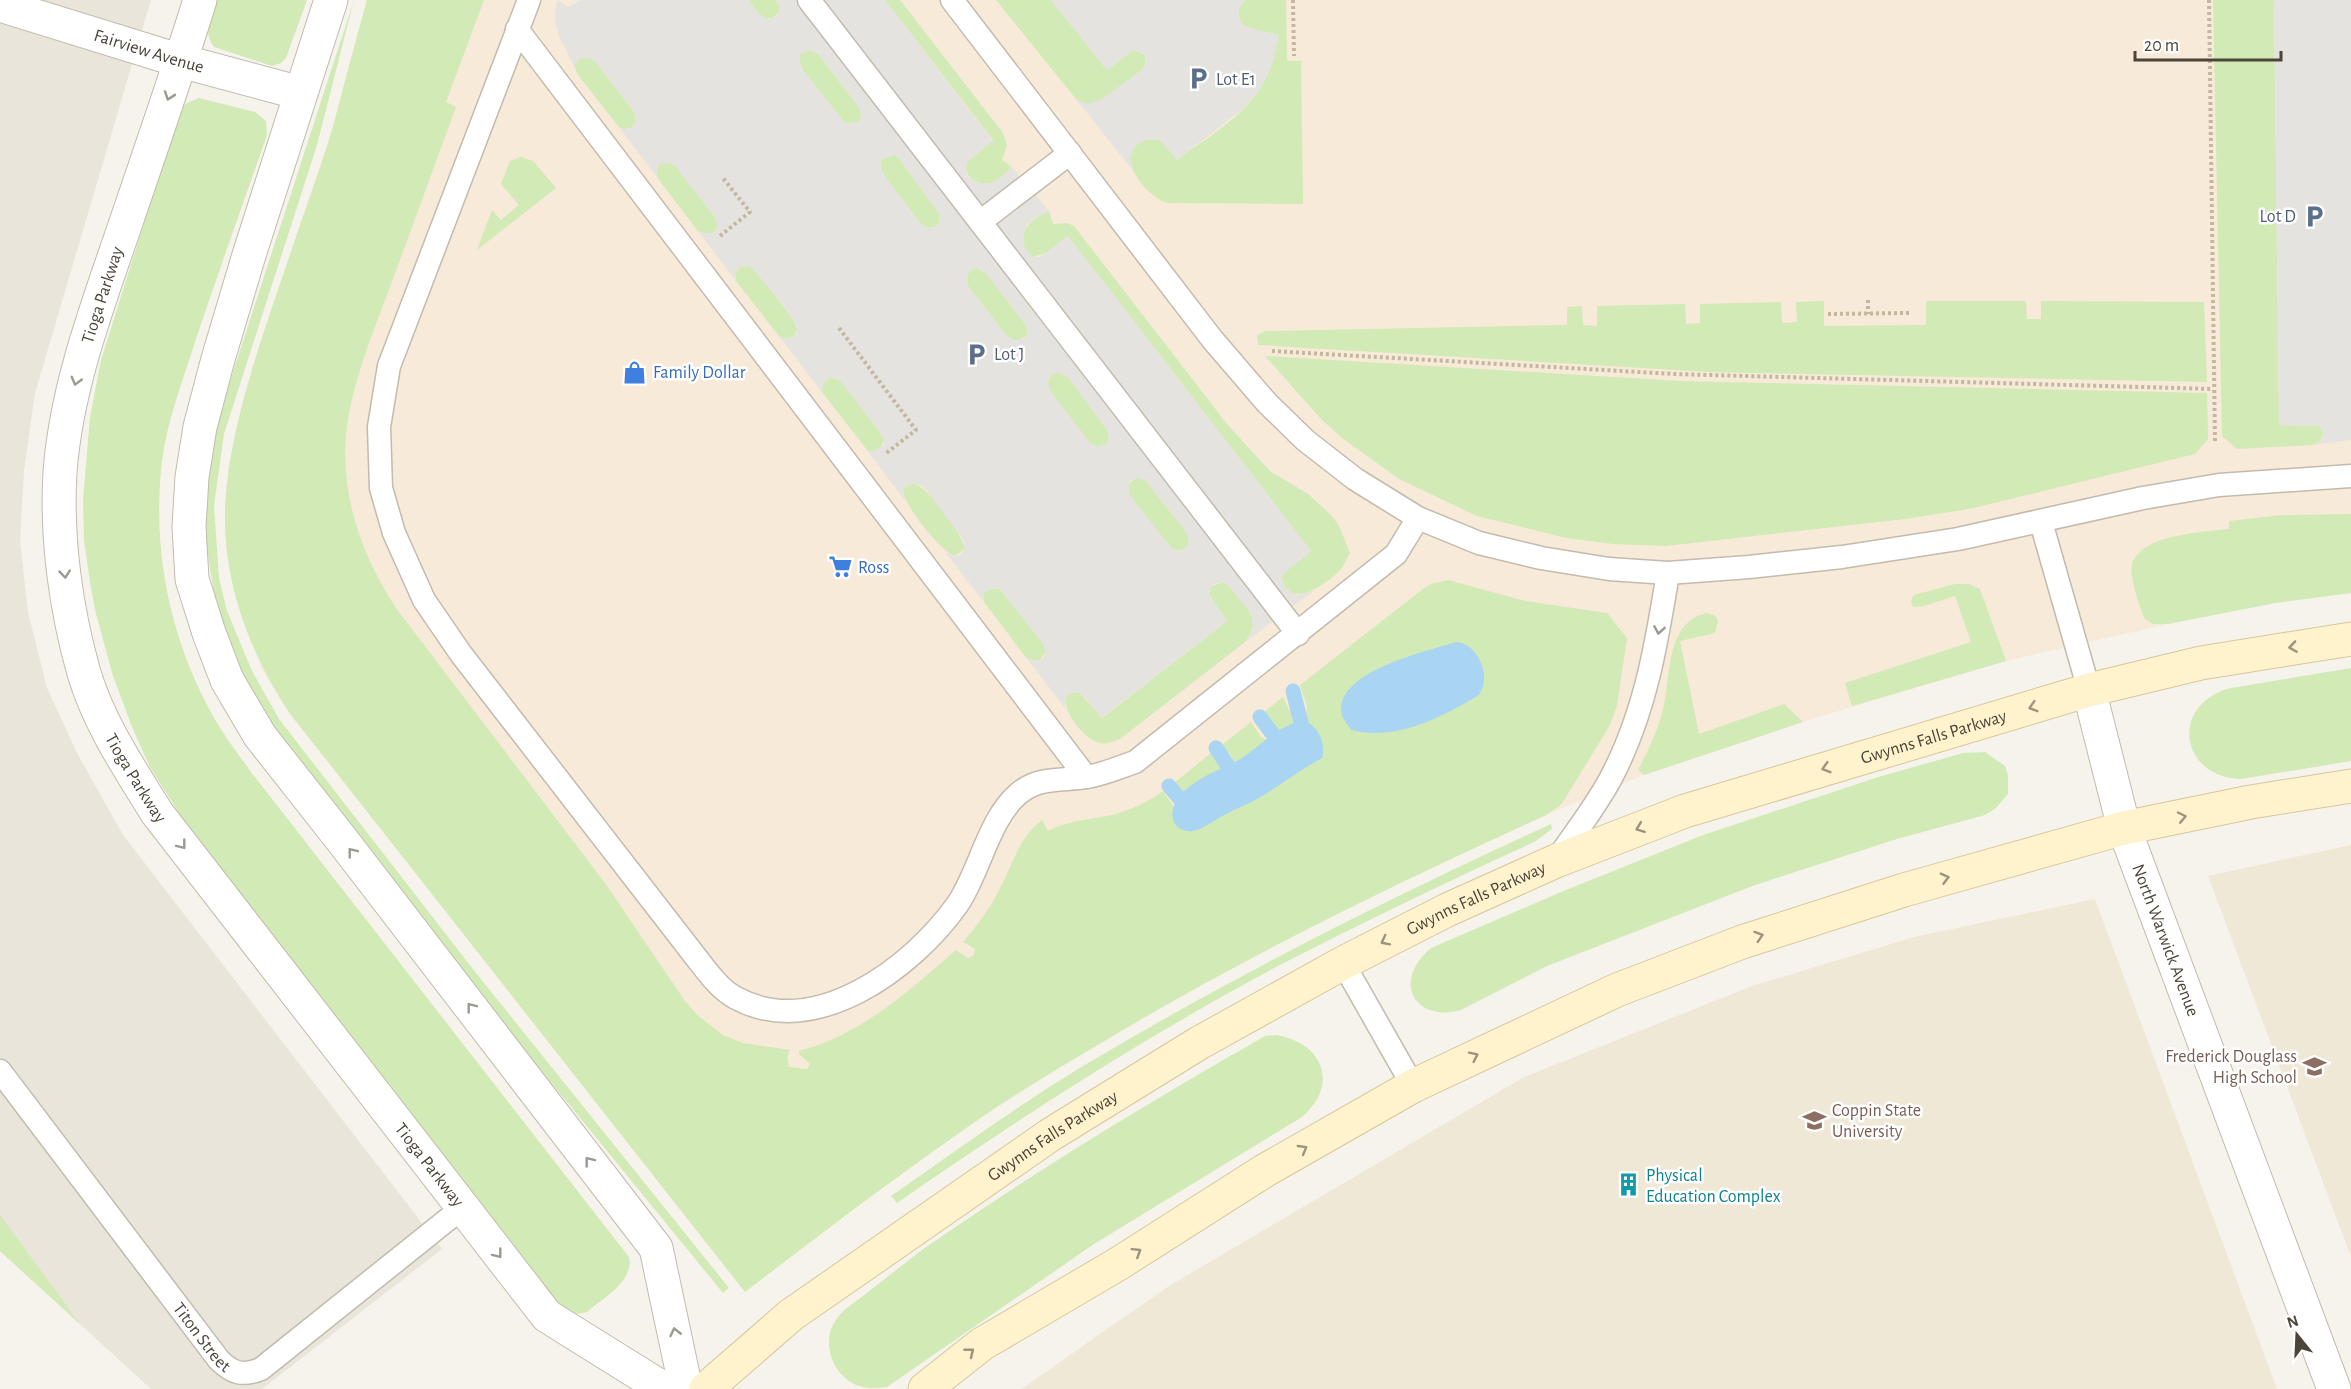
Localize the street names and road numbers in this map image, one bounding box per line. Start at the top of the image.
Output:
street label: Fairview Avenue [92,27,206,77]
street label: Tioga Parkway [79,244,127,346]
street label: Gwynns Falls Parkway [1859,707,2009,768]
street label: Tioga Parkway [101,731,169,827]
street label: Gwynns Falls Parkway [1404,859,1549,939]
street label: North Warwick Avenue [2128,862,2202,1019]
street label: Gwynns Falls Parkway [985,1087,1121,1185]
street label: Tioga Parkway [391,1120,467,1211]
street label: Titon Street [169,1300,234,1376]

